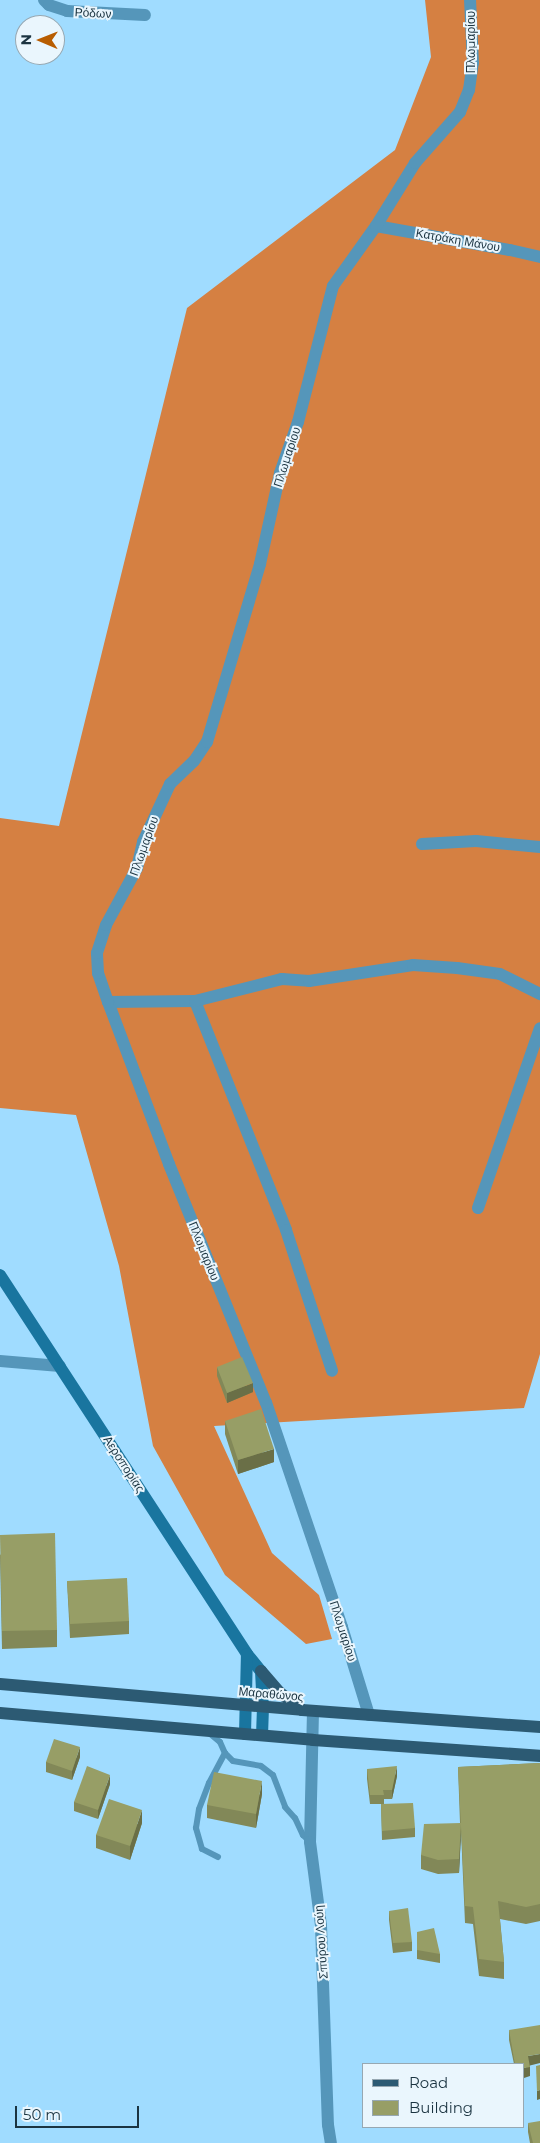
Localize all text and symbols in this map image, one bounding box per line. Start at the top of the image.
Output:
street label: Ρόδων [74,5,112,21]
street label: Πλωμαρίου [464,11,478,73]
north arrow [15,15,65,65]
text: N [17,34,35,46]
street label: Κατράκη Μάνου [415,226,501,254]
street label: Πλωμαρίου [271,425,303,489]
street label: Πλωμαρίου [127,814,161,878]
street label: Πλωμαρίου [186,1219,222,1283]
street label: Αεροπορίας [100,1433,148,1495]
street label: Πλωμαρίου [327,1599,359,1663]
street label: Μαραθώνος [238,1684,304,1704]
street label: Σπύρου Λούη [311,1905,331,1979]
legend [362,2063,525,2128]
text: Road [409,2073,448,2092]
scale bar [18,2096,141,2128]
text: Building [409,2098,473,2117]
text: 50 m [23,2105,61,2124]

